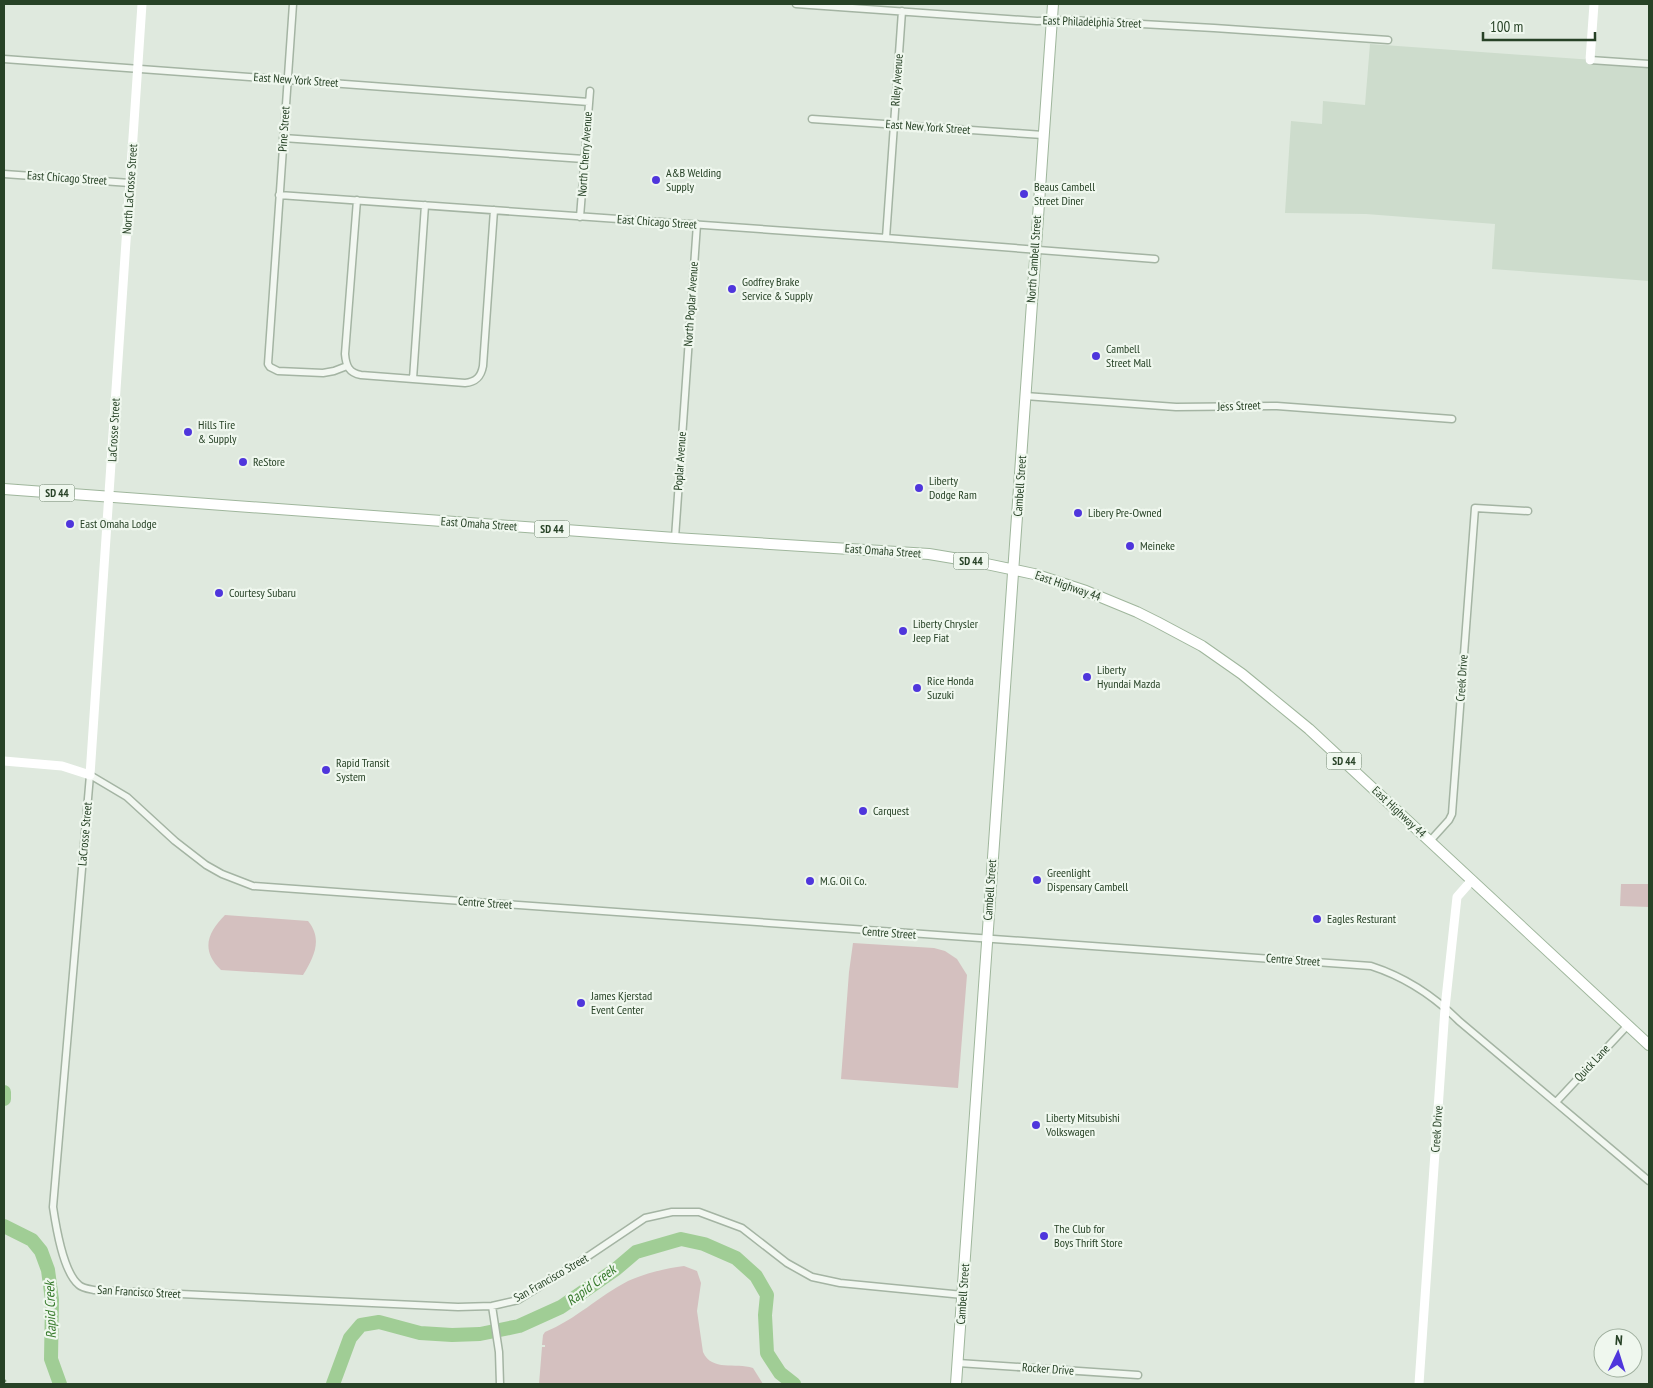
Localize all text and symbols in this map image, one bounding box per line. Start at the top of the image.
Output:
scale bar [1483,10,1596,42]
street label: East Philadelphia Street [1042,12,1142,31]
text: 100 m [1490,17,1523,36]
street label: Riley Avenue [887,53,906,107]
street label: East New York Street [253,69,340,90]
street label: Pine Street [274,105,293,152]
street label: North Cherry Avenue [574,111,595,197]
street label: East New York Street [885,116,972,137]
street label: North LaCrosse Street [119,143,140,234]
place label: A&B Welding Supply [666,165,721,194]
street label: East Chicago Street [27,167,108,188]
marker: A&B Welding Supply [650,174,662,186]
place label: Beaus Cambell Street Diner [1034,179,1095,208]
marker: Beaus Cambell Street Diner [1018,188,1030,200]
street label: East Chicago Street [617,211,698,232]
street label: North Cambell Street [1023,214,1044,303]
street label: North Poplar Avenue [680,261,701,347]
place label: Godfrey Brake Service & Supply [742,274,813,303]
marker: Godfrey Brake Service & Supply [726,283,738,295]
place label: Cambell Street Mall [1106,341,1152,370]
marker: Cambell Street Mall [1090,350,1102,362]
street label: LaCrosse Street [104,397,123,462]
street label: Jess Street [1216,397,1262,414]
place label: Hills Tire & Supply [198,417,237,446]
marker: Hills Tire & Supply [182,426,194,438]
street label: Poplar Avenue [670,431,689,491]
place label: ReStore [253,454,285,469]
street label: Cambell Street [1010,454,1029,517]
marker: ReStore [237,456,249,468]
place label: Liberty Dodge Ram [929,473,977,502]
marker: Liberty Dodge Ram [913,482,925,494]
road number: SD 44 [40,484,74,502]
place label: Libery Pre-Owned [1088,505,1162,520]
marker: Libery Pre-Owned [1072,507,1084,519]
street label: East Omaha Street [440,513,518,534]
place label: East Omaha Lodge [80,516,157,531]
marker: East Omaha Lodge [64,518,76,530]
road number: SD 44 [534,520,570,538]
place label: Meineke [1140,538,1175,553]
street label: East Omaha Street [844,540,922,561]
marker: Meineke [1124,540,1136,552]
road number: SD 44 [954,552,988,570]
street label: East Highway 44 [1033,567,1104,604]
place label: Courtesy Subaru [229,585,296,600]
marker: Courtesy Subaru [213,587,225,599]
place label: Liberty Chrysler Jeep Fiat [912,616,979,645]
marker: Liberty Chrysler Jeep Fiat [897,625,909,637]
street label: Creek Drive [1452,654,1471,702]
place label: Liberty Hyundai Mazda [1097,662,1161,691]
marker: Liberty Hyundai Mazda [1081,671,1093,683]
place label: Rice Honda Suzuki [927,673,974,702]
marker: Rice Honda Suzuki [911,682,923,694]
road number: SD 44 [1326,752,1362,769]
place label: Rapid Transit System [336,755,390,784]
marker: Rapid Transit System [320,764,332,776]
street label: East Highway 44 [1369,783,1430,841]
street label: LaCrosse Street [74,801,95,866]
place label: Carquest [873,803,910,818]
marker: Carquest [857,805,869,817]
street label: Cambell Street [980,858,999,921]
place label: Greenlight Dispensary Cambell [1047,865,1128,894]
place label: M.G. Oil Co. [820,873,867,888]
marker: Greenlight Dispensary Cambell [1031,874,1043,886]
marker: M.G. Oil Co. [804,875,816,887]
street label: Centre Street [457,893,513,912]
place label: Eagles Resturant [1327,911,1397,926]
marker: Eagles Resturant [1311,913,1323,925]
street label: Centre Street [861,923,917,942]
street label: Centre Street [1265,950,1321,969]
place label: James Kjerstad Event Center [590,988,652,1017]
marker: James Kjerstad Event Center [575,997,587,1009]
street label: Quick Lane [1571,1041,1613,1084]
street label: Creek Drive [1427,1105,1446,1153]
place label: Liberty Mitsubishi Volkswagen [1045,1110,1120,1139]
marker: Liberty Mitsubishi Volkswagen [1030,1119,1042,1131]
place label: The Club for Boys Thrift Store [1054,1221,1123,1250]
marker: The Club for Boys Thrift Store [1038,1230,1050,1242]
street label: San Francisco Street [511,1250,591,1305]
water label: Rapid Creek [563,1260,621,1309]
street label: Cambell Street [953,1262,972,1325]
water label: Rapid Creek [40,1279,60,1339]
street label: San Francisco Street [97,1282,182,1301]
north arrow [1593,1328,1643,1378]
text: N [1615,1331,1623,1349]
street label: Rocker Drive [1022,1359,1074,1378]

